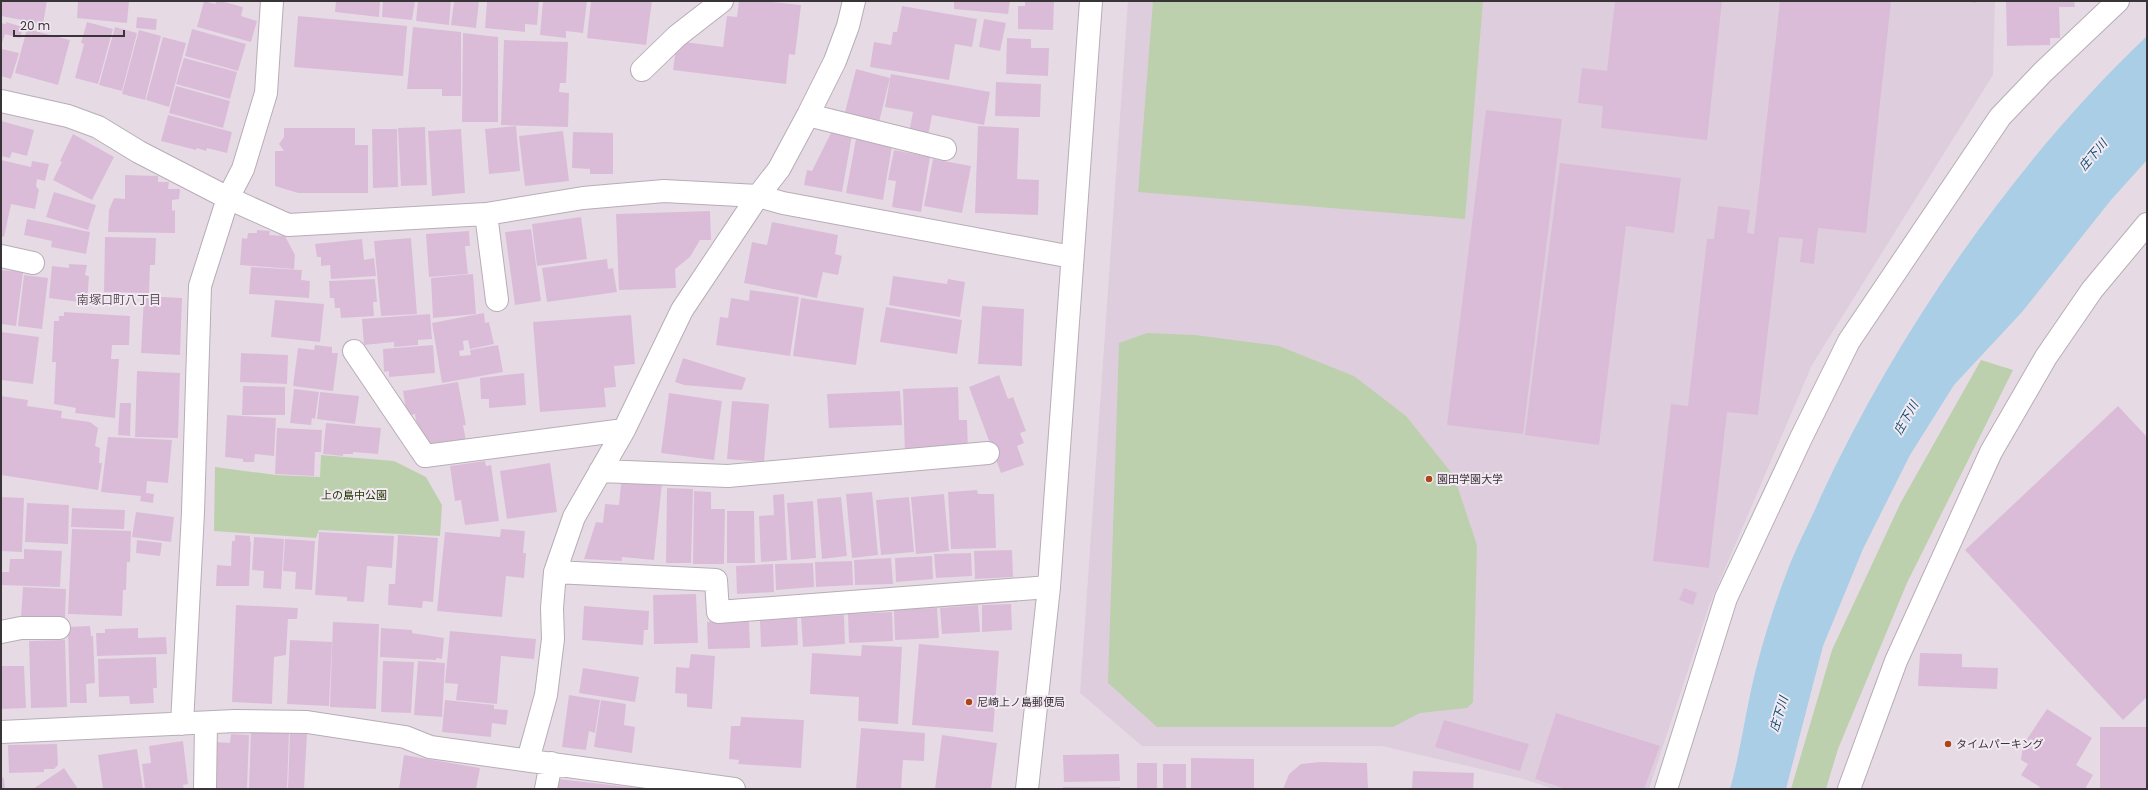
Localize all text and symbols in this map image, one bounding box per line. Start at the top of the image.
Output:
scale bar [14,12,124,38]
text: 20 m [20,17,50,34]
water label: 庄下川 [2075,134,2112,174]
district label: 南塚口町八丁目 [77,291,161,308]
water label: 庄下川 [1889,396,1923,438]
place label: 園田学園大学 [1437,471,1503,487]
marker: 園田学園大学 [1424,474,1434,484]
park label: 上の島中公園 [321,487,387,503]
water label: 庄下川 [1765,692,1792,734]
place label: 尼崎上ノ島郵便局 [977,694,1065,710]
marker: 尼崎上ノ島郵便局 [964,697,974,707]
place label: タイムパーキング [1956,736,2043,752]
marker: タイムパーキング [1943,739,1953,749]

